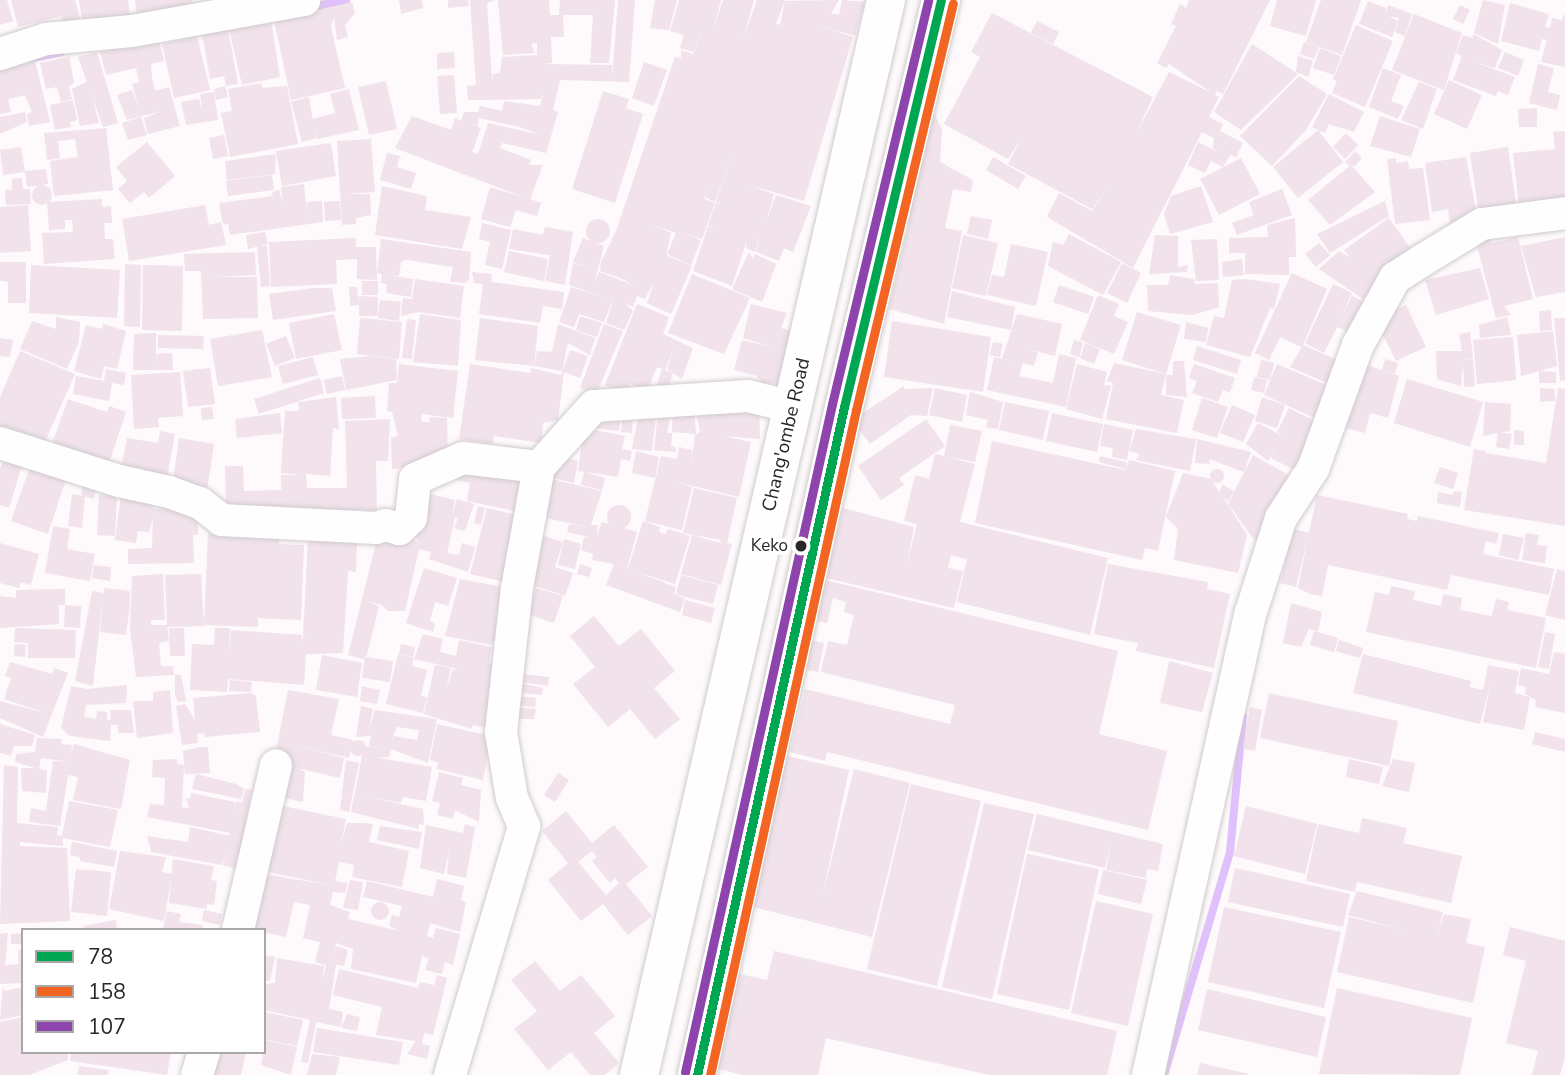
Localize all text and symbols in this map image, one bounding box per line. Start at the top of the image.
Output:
street label: Chang'ombe Road [758,356,816,514]
place label: Keko [751,536,788,556]
marker: Keko [794,539,808,553]
legend [21,928,266,1054]
text: 78 [88,943,113,971]
text: 158 [88,978,126,1006]
text: 107 [88,1013,126,1041]

